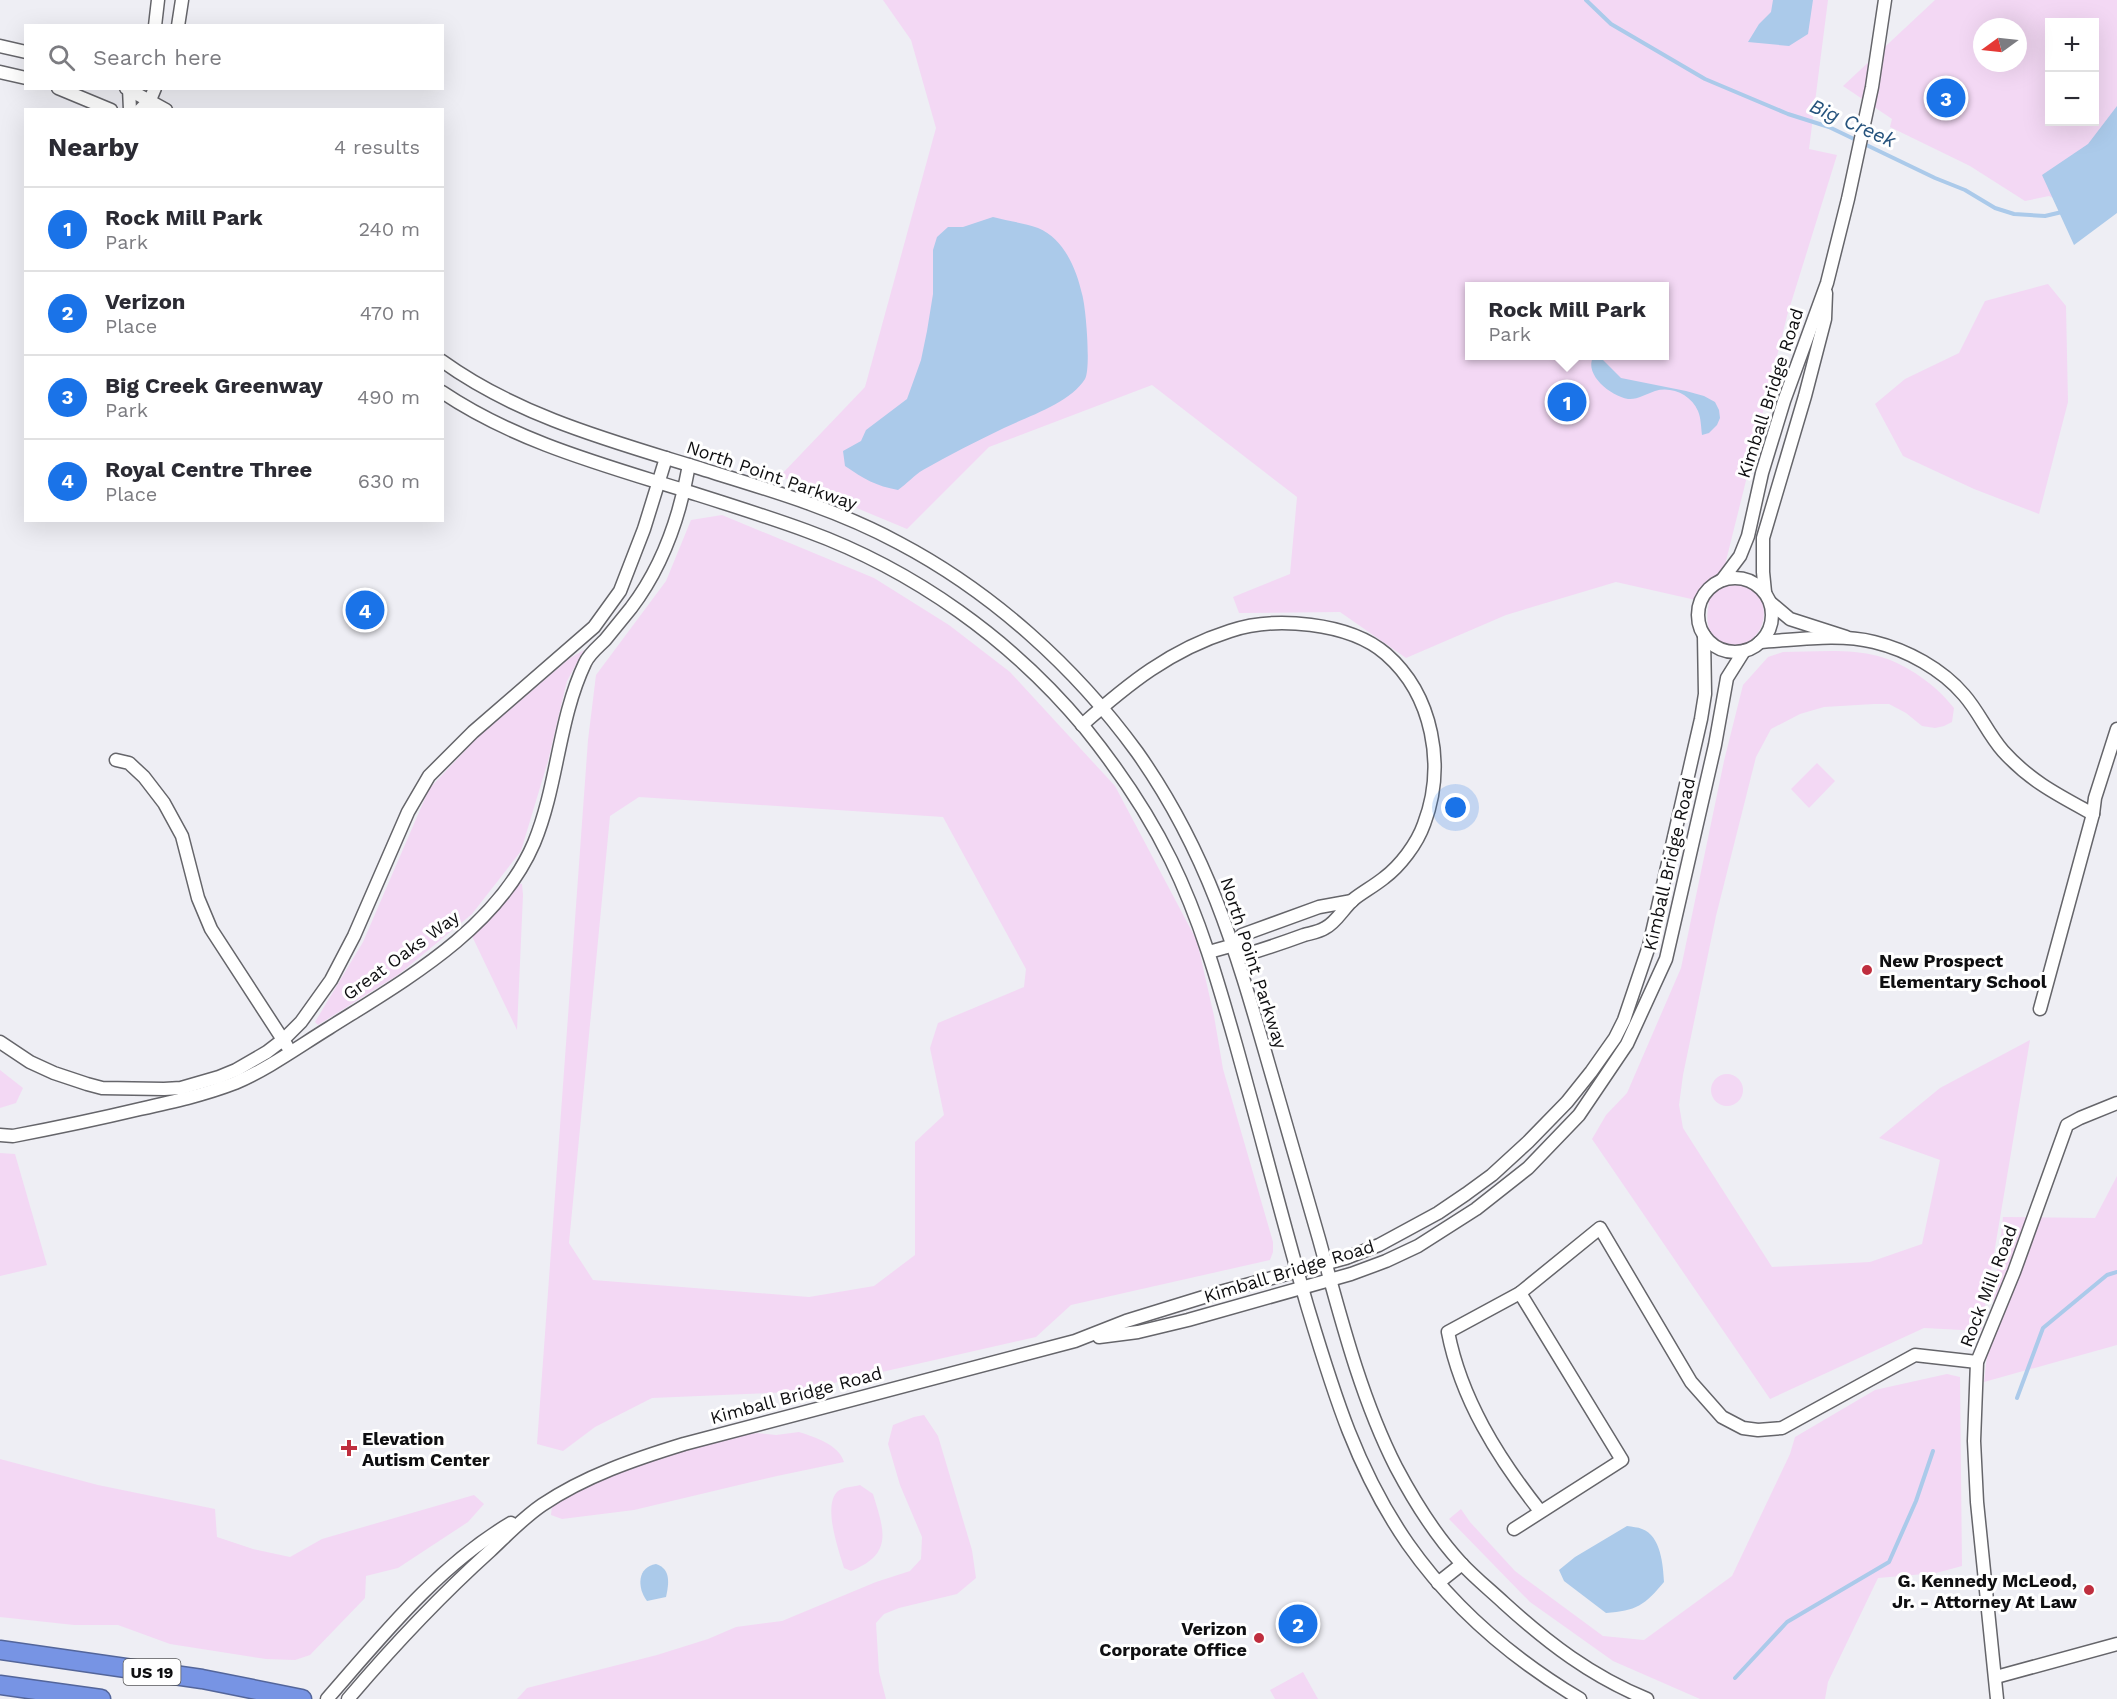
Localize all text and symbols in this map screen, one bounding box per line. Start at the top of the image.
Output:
north arrow [1973,18,2027,72]
map controls [2045,18,2099,126]
button: + [2045,18,2099,72]
search box [24,24,444,90]
icon: search [45,41,78,74]
text: Search here [93,45,222,70]
button: − [2045,72,2099,126]
pin: 3 [1926,76,1966,120]
water label: Big Creek [1806,93,1901,153]
text: Nearby [48,132,139,162]
text: 4 results [334,135,420,159]
text: Rock Mill Park [105,205,263,230]
text: 1 [63,217,72,241]
text: 240 m [358,217,420,241]
text: Park [105,230,148,254]
popup [1465,282,1669,360]
text: Verizon [105,289,185,314]
text: Rock Mill Park [1488,297,1646,322]
text: 2 [62,301,73,325]
text: 470 m [360,301,420,325]
street label: Kimball Bridge Road [1733,306,1807,480]
text: Place [105,314,157,338]
text: Park [1488,322,1531,346]
text: Big Creek Greenway [105,373,323,398]
pin: 1 [1548,380,1586,424]
text: 3 [62,385,73,409]
text: 490 m [357,385,420,409]
text: Park [105,398,148,422]
street label: North Point Parkway [684,436,861,514]
text: Royal Centre Three [105,457,312,482]
text: 4 [61,469,74,493]
text: 630 m [358,469,420,493]
text: Place [105,482,157,506]
pin: 4 [346,588,385,632]
street label: Kimball Bridge Road [1639,775,1699,953]
your location [1441,793,1470,822]
street label: North Point Parkway [1216,875,1292,1052]
street label: Great Oaks Way [339,905,464,1004]
place label: New Prospect Elementary School [1879,950,2047,992]
marker: New Prospect Elementary School [1860,963,1874,977]
street label: Rock Mill Road [1955,1222,2021,1350]
street label: Kimball Bridge Road [1201,1235,1377,1307]
street label: Kimball Bridge Road [708,1362,884,1428]
place label: Elevation Autism Center [362,1428,490,1470]
marker: Elevation Autism Center [340,1439,358,1457]
place label: G. Kennedy McLeod, Jr. - Attorney At Law [1892,1570,2078,1612]
marker: G. Kennedy McLeod, Jr. - Attorney At Law [2082,1583,2096,1597]
pin: 2 [1278,1602,1318,1646]
place label: Verizon Corporate Office [1099,1618,1247,1660]
marker: Verizon Corporate Office [1252,1631,1266,1645]
road number: US 19 [124,1659,180,1685]

